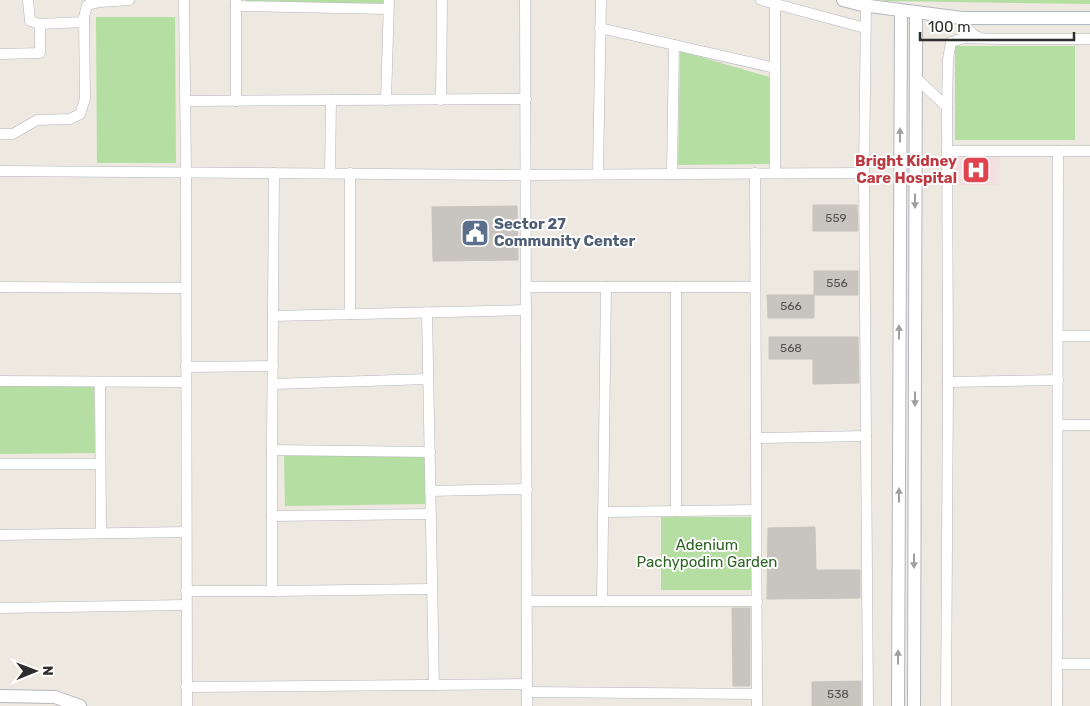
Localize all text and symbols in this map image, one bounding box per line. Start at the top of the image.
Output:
scale bar [920,10,1074,42]
text: 100 m [928,18,970,36]
one-way arrow [896,127,904,143]
place label: Bright Kidney Care Hospital [855,152,957,187]
hospital icon: Bright Kidney Care Hospital [961,155,991,185]
one-way arrow [911,194,919,210]
house number: 559 [825,211,847,225]
place label: Sector 27 Community Center [494,215,635,250]
public building icon: Sector 27 Community Center [460,218,490,248]
house number: 556 [826,276,848,290]
house number: 566 [780,299,802,313]
one-way arrow [895,324,903,340]
house number: 568 [780,341,802,355]
one-way arrow [911,391,919,407]
one-way arrow [895,487,903,503]
park label: Adenium Pachypodim Garden [637,536,777,571]
one-way arrow [910,554,918,570]
north arrow [10,646,60,696]
one-way arrow [894,649,902,665]
text: N [39,666,56,676]
house number: 538 [827,687,849,701]

